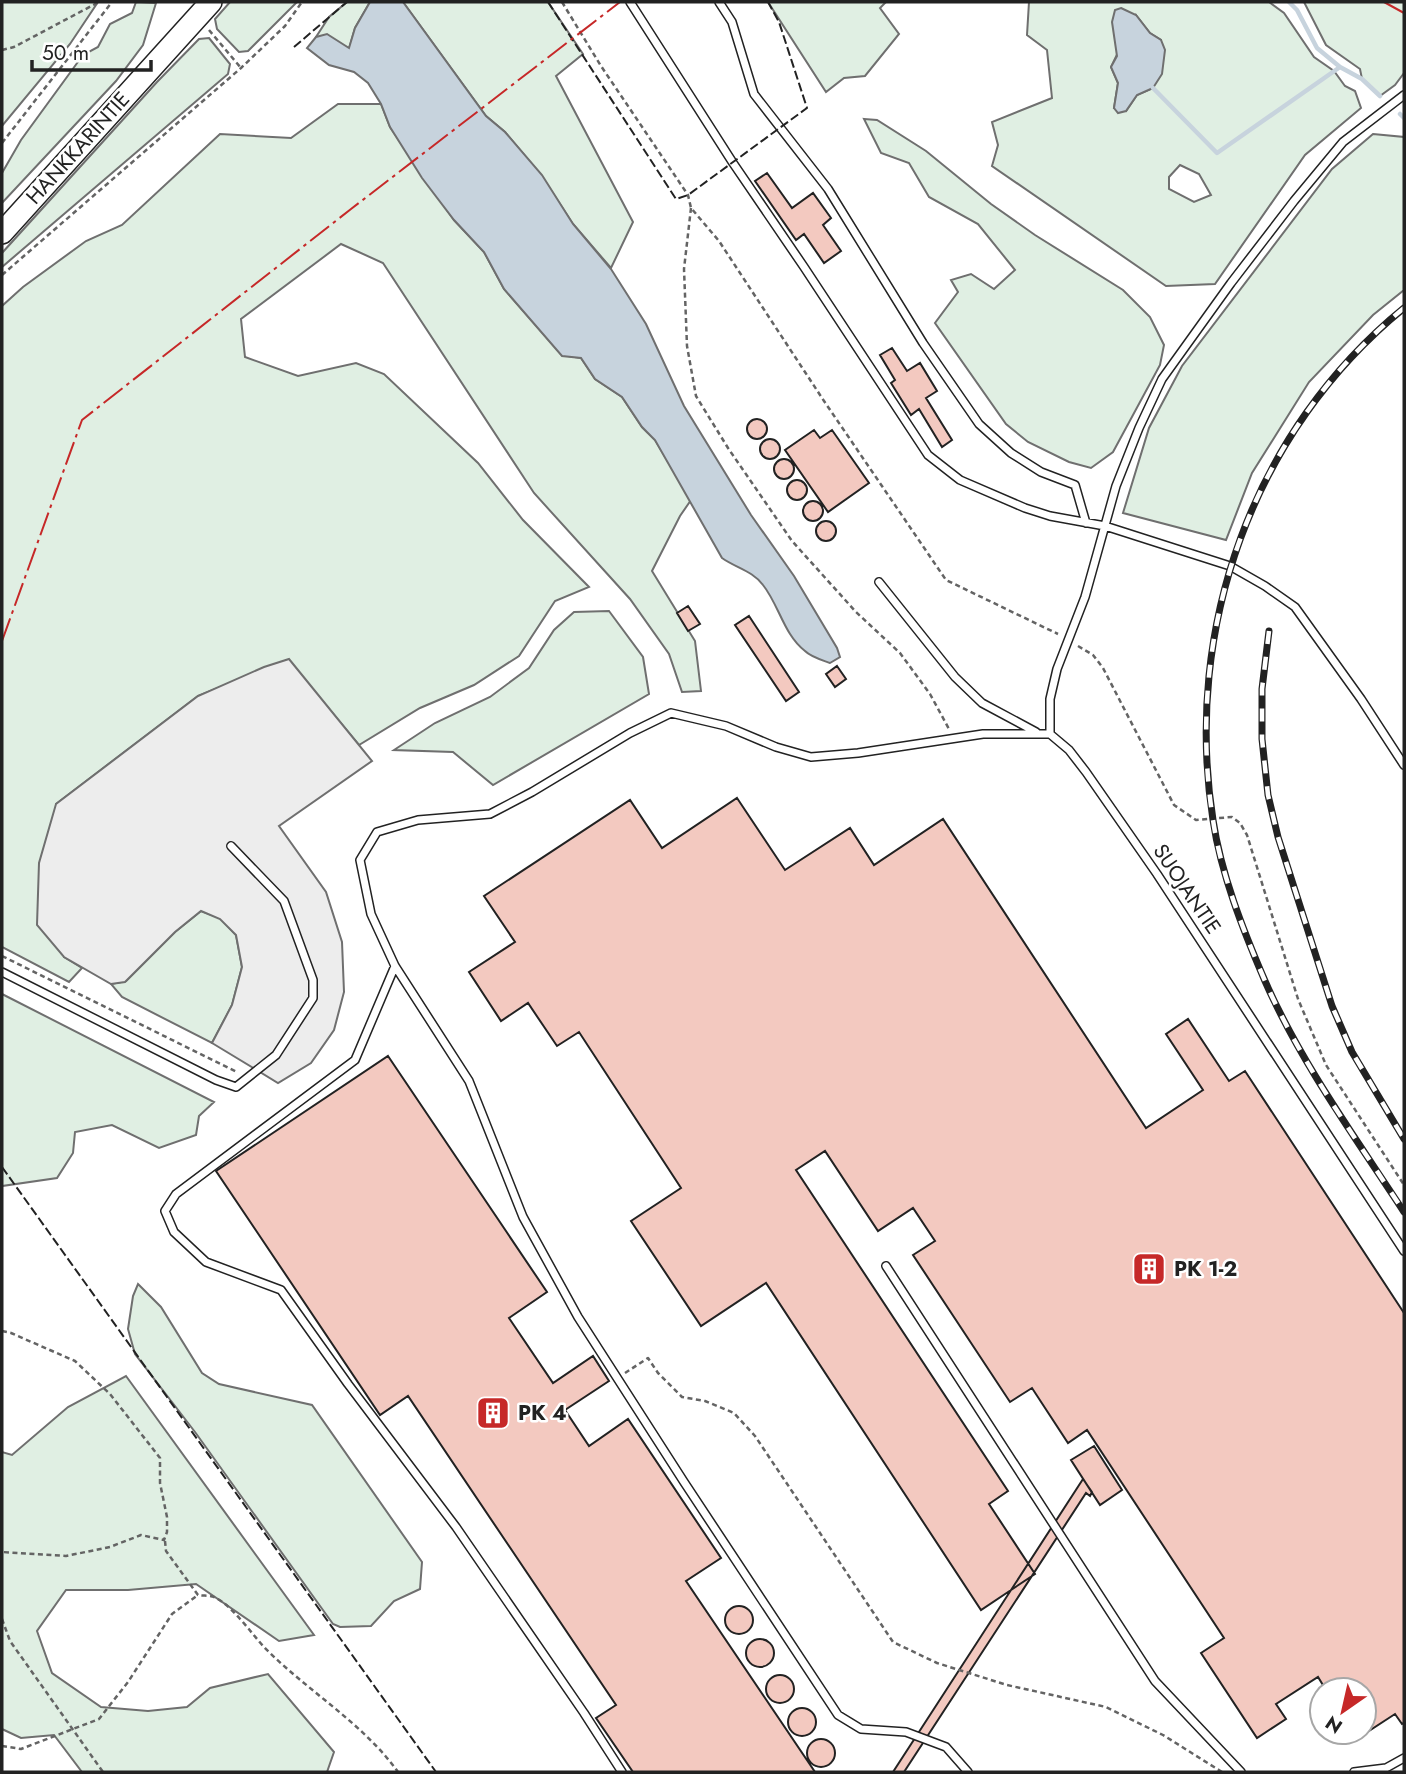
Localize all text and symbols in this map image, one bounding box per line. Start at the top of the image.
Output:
scale bar [32,28,150,72]
text: 50 m [42,38,89,68]
street label: HANKKARINTIE [19,85,137,211]
street label: SUOJANTIE [1146,838,1228,940]
building icon: PK 1-2 [1130,1250,1168,1288]
place label: PK 1-2 [1174,1254,1237,1284]
building icon: PK 4 [474,1394,512,1432]
place label: PK 4 [518,1398,567,1428]
north arrow [1308,1676,1378,1746]
text: N [1320,1709,1348,1740]

